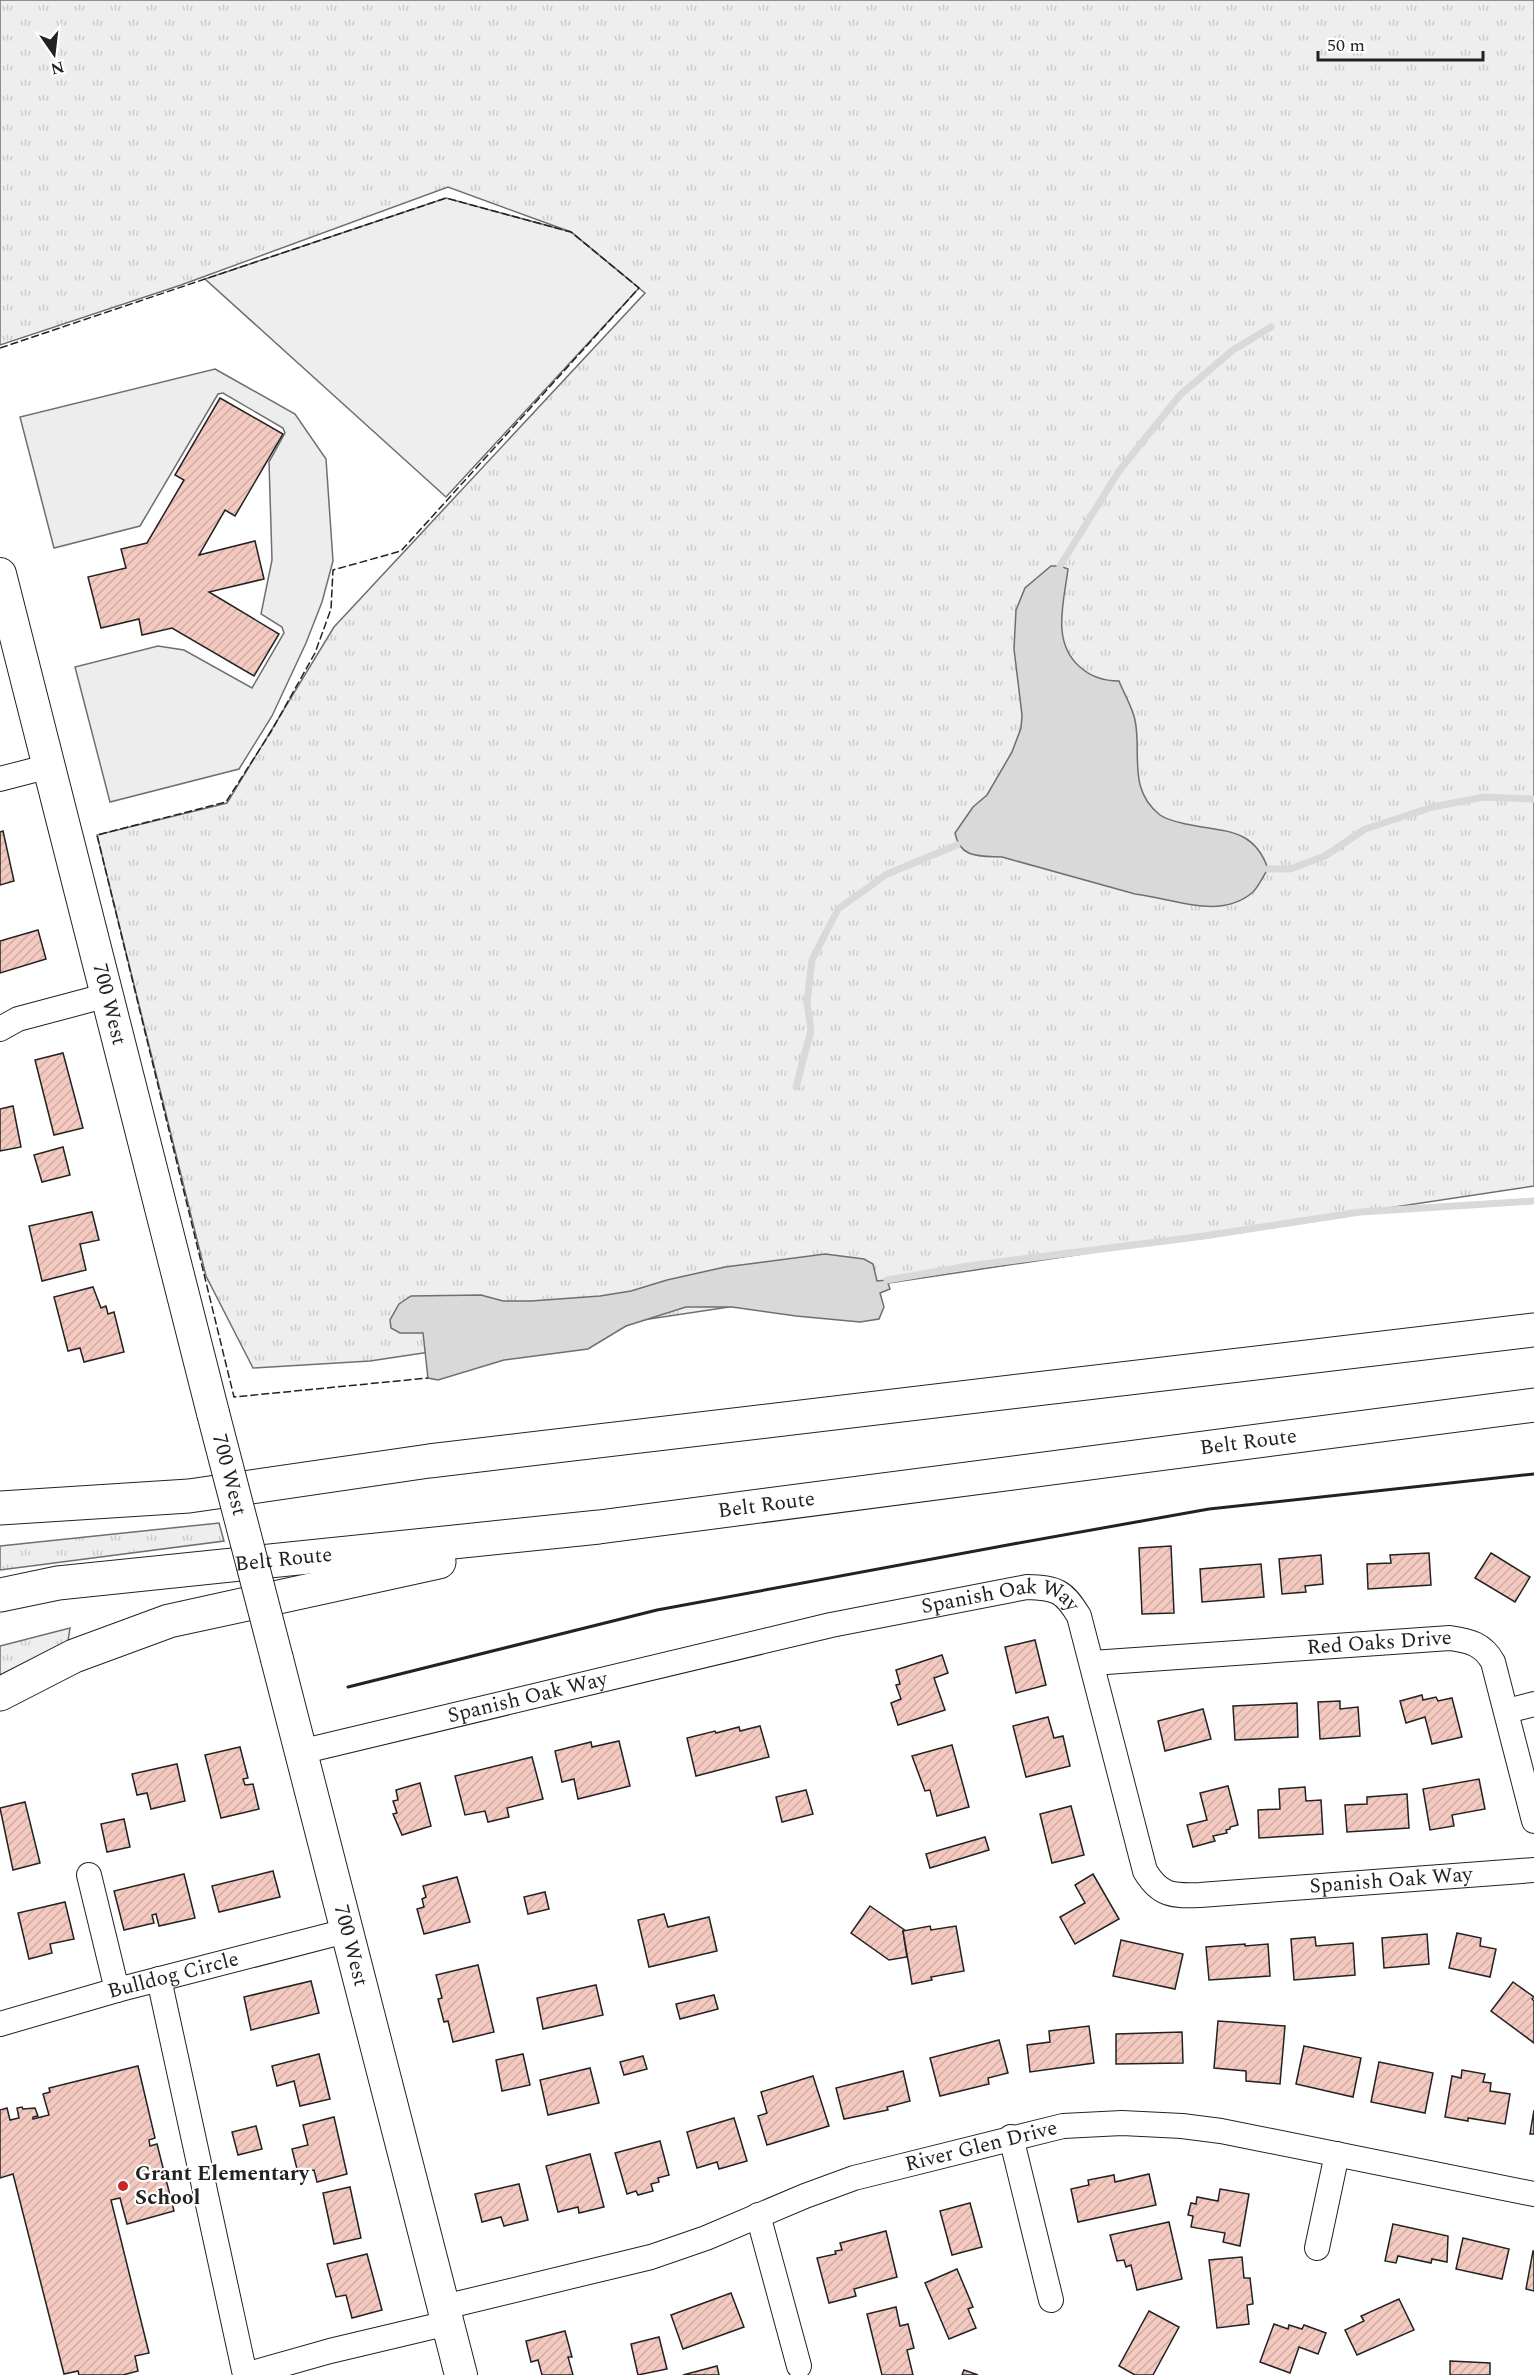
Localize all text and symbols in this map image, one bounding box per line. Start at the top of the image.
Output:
north arrow [24,24,84,84]
scale bar [1318,24,1483,62]
text: 50 m [1327,32,1365,59]
text: N [48,54,67,81]
street label: 700 West [83,960,135,1049]
street label: Belt Route [1198,1420,1299,1464]
street label: 700 West [203,1431,255,1519]
street label: Belt Route [716,1483,817,1527]
street label: Belt Route [233,1539,334,1581]
street label: Spanish Oak Way [919,1571,1088,1623]
street label: Red Oaks Drive [1306,1622,1453,1664]
street label: Spanish Oak Way [444,1663,612,1732]
street label: Spanish Oak Way [1308,1859,1475,1903]
street label: 700 West [325,1901,377,1990]
street label: Bulldog Circle [104,1943,242,2008]
street label: River Glen Drive [902,2112,1061,2181]
place label: Grant Elementary School [135,2158,310,2214]
marker: Grant Elementary School [116,2179,130,2193]

